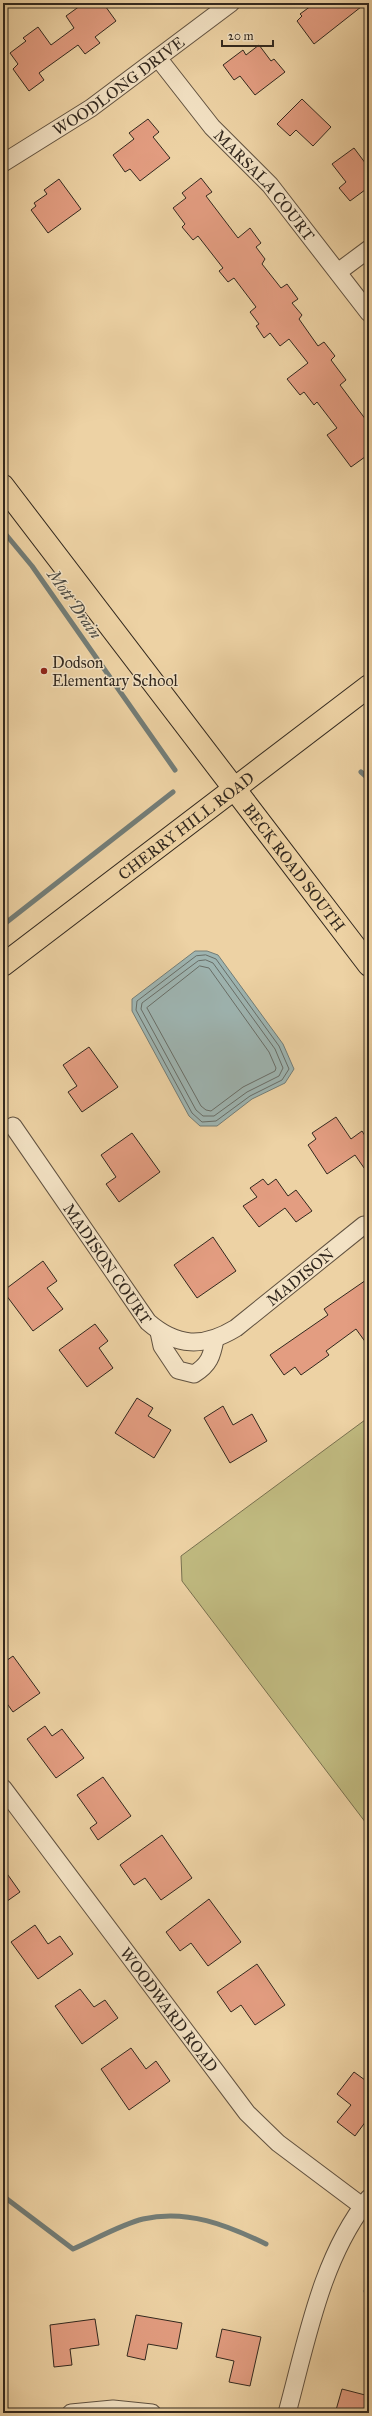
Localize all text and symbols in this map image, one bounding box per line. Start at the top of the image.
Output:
scale bar [222,22,273,48]
text: 20 m [228,29,254,43]
street label: WOODLONG DRIVE [49,32,188,139]
street label: MARSALA COURT [210,126,319,245]
water label: Mott Drain [42,564,106,643]
place label: Dodson Elementary School [52,653,178,690]
marker: Dodson Elementary School [39,666,49,676]
street label: CHERRY HILL ROAD [114,768,258,884]
street label: BECK ROAD SOUTH [239,800,349,936]
street label: MADISON COURT [59,1200,156,1328]
street label: MADISON [263,1244,338,1310]
street label: WOODWARD ROAD [116,1944,222,2076]

